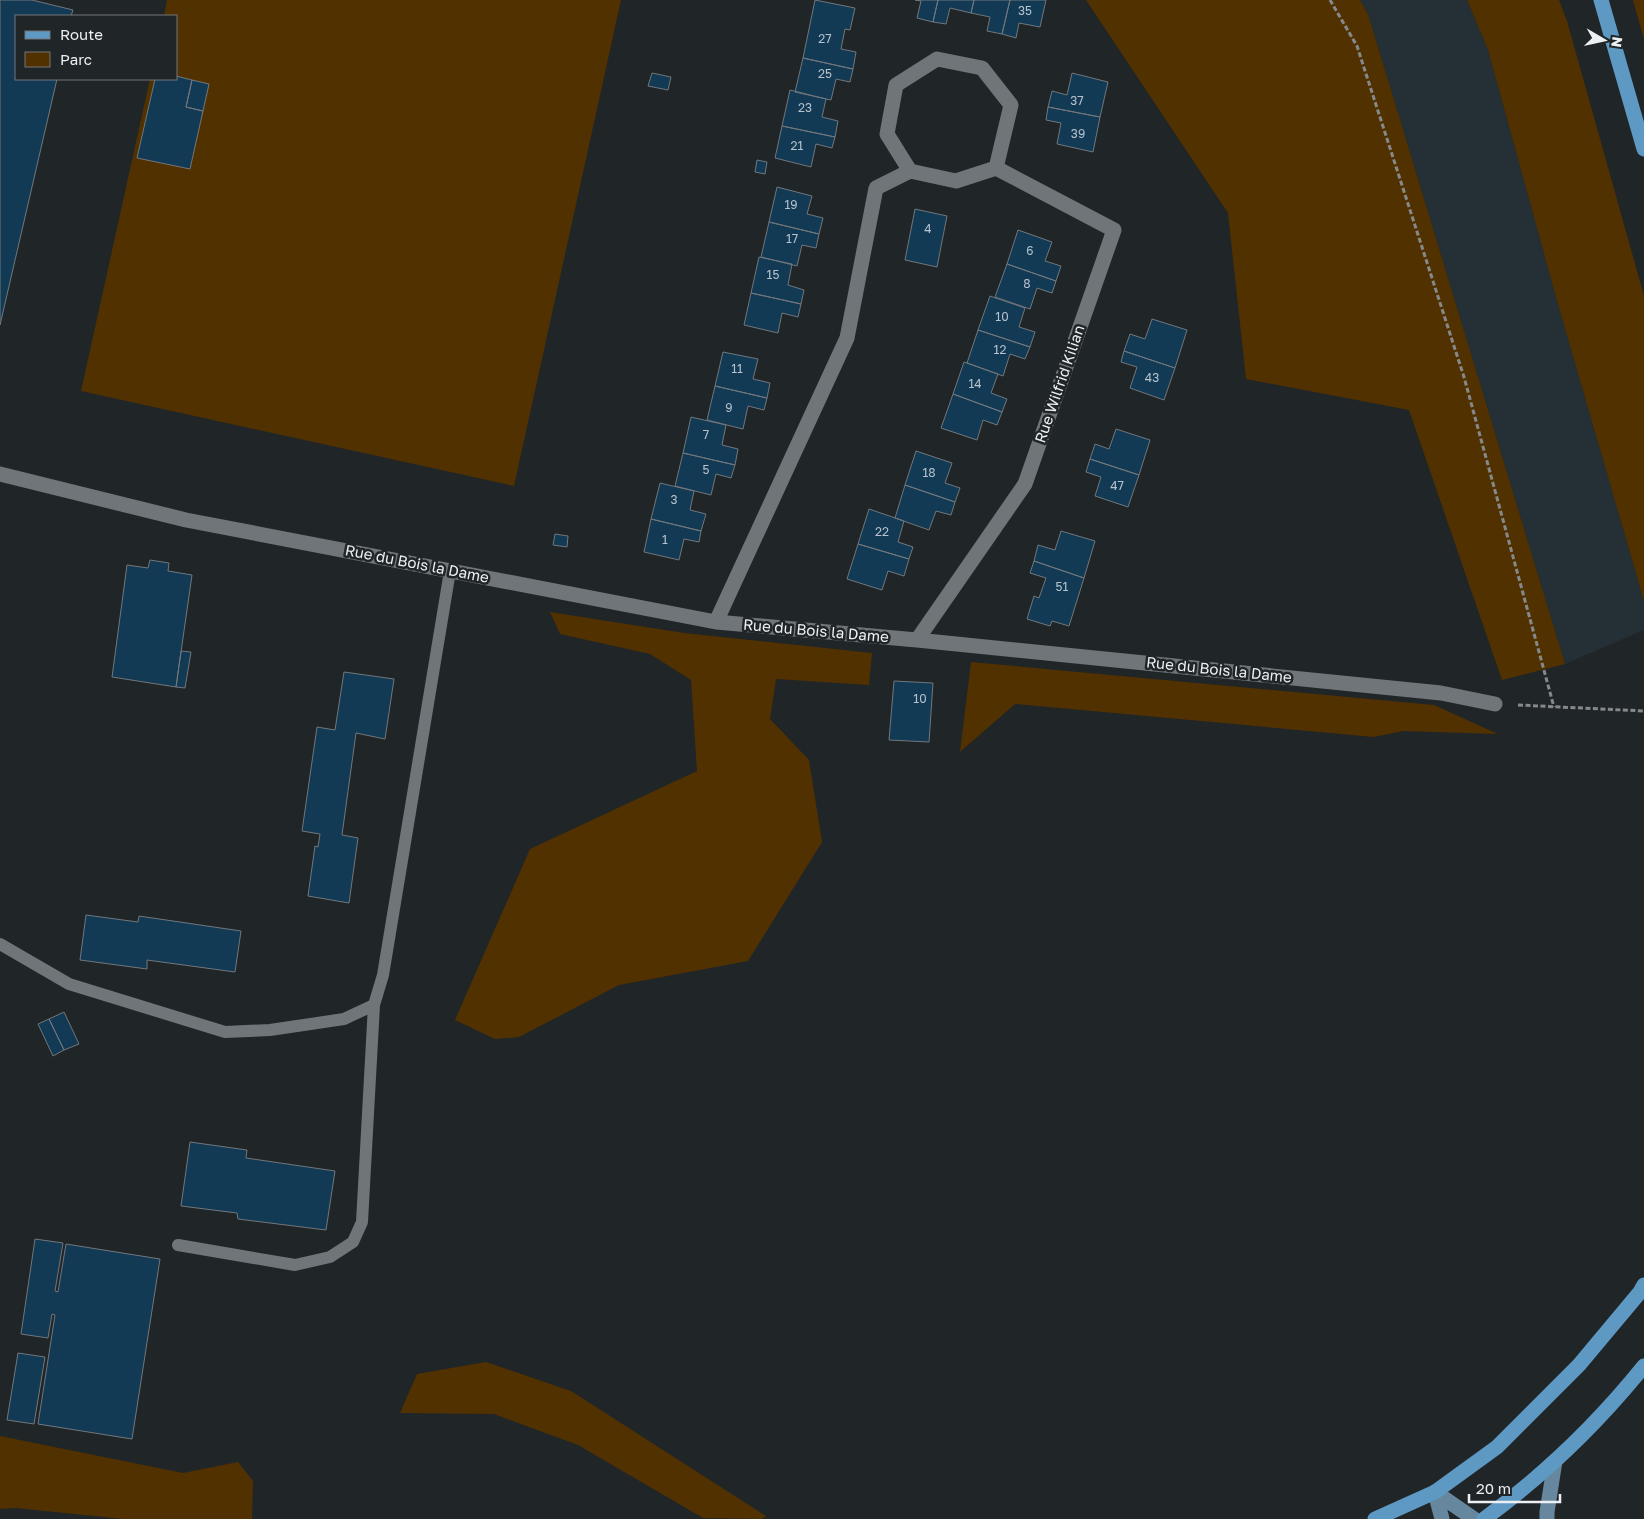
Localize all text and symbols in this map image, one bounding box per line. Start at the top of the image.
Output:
house number: 35 [1018,3,1032,18]
legend [15,15,178,80]
north arrow [1579,15,1629,65]
text: Route [60,25,103,43]
house number: 27 [818,31,832,46]
text: N [1608,36,1627,49]
text: Parc [60,50,92,68]
house number: 25 [818,66,832,81]
house number: 37 [1070,93,1084,108]
house number: 23 [798,100,812,115]
house number: 39 [1071,126,1085,141]
house number: 21 [791,138,804,153]
house number: 19 [784,197,798,212]
house number: 4 [924,221,932,236]
house number: 17 [786,231,798,246]
house number: 6 [1026,243,1034,258]
house number: 15 [767,267,779,282]
house number: 8 [1023,276,1031,291]
house number: 10 [995,309,1009,324]
street label: Rue Wilfrid Kilian [1030,322,1088,445]
house number: 12 [994,342,1006,357]
house number: 11 [731,361,743,376]
house number: 43 [1145,370,1159,385]
house number: 14 [968,376,982,391]
house number: 9 [725,400,733,415]
house number: 7 [703,427,709,442]
house number: 5 [703,462,710,477]
house number: 18 [922,465,936,480]
house number: 47 [1110,478,1124,493]
house number: 3 [670,492,678,507]
house number: 22 [875,524,889,539]
house number: 1 [662,532,668,547]
street label: Rue du Bois la Dame [344,540,491,586]
house number: 51 [1056,579,1069,594]
street label: Rue du Bois la Dame [742,615,890,645]
street label: Rue du Bois la Dame [1145,652,1293,686]
house number: 10 [913,691,927,706]
scale bar [1469,1472,1560,1504]
text: 20 m [1476,1479,1511,1497]

